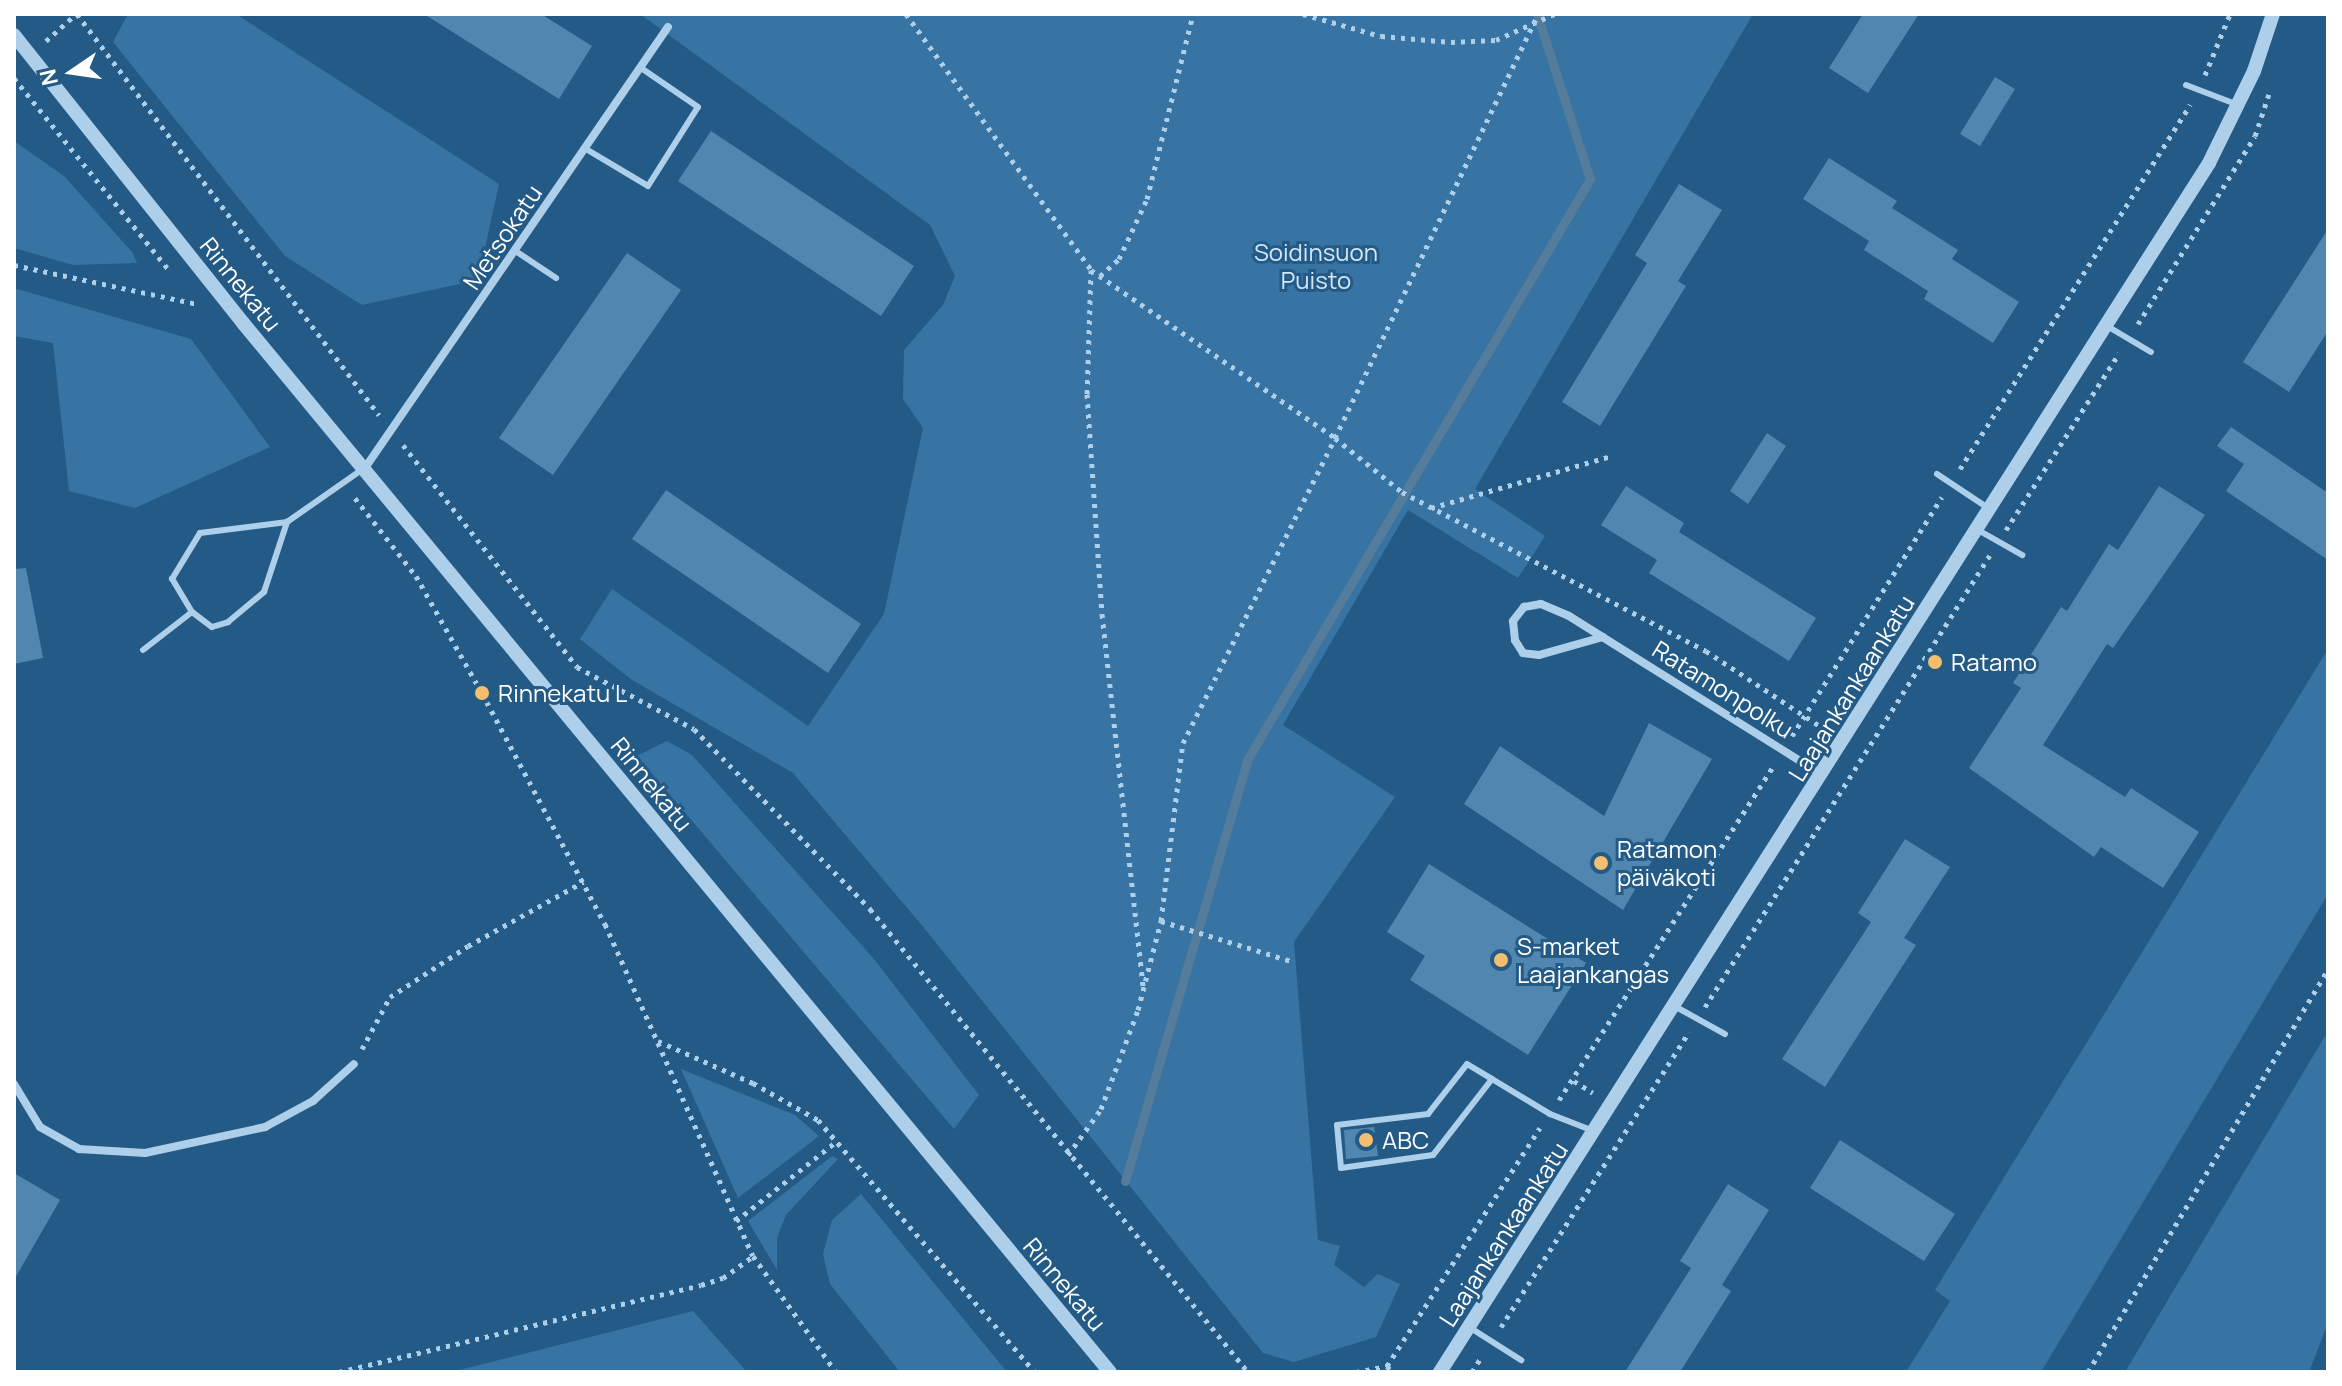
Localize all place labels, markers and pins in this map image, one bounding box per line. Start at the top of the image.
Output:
place label: Ratamo [1951,648,2037,676]
marker: Ratamo [1926,653,1944,671]
place label: Rinnekatu L [498,679,627,707]
marker: Rinnekatu L [473,684,491,702]
place label: Ratamon päiväkoti [1617,835,1717,891]
marker: Ratamon päiväkoti [1592,854,1610,872]
place label: S-market Laajankangas [1517,932,1669,988]
marker: S-market Laajankangas [1492,951,1510,969]
place label: ABC [1382,1126,1429,1154]
marker: ABC [1357,1131,1375,1149]

